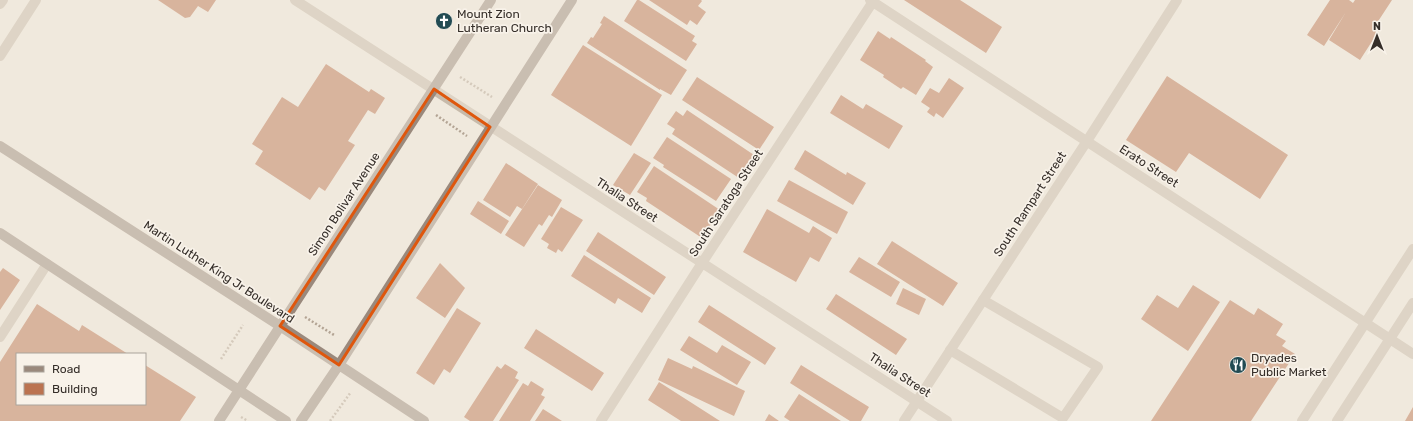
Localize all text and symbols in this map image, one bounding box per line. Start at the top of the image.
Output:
place label: Mount Zion Lutheran Church [457,7,552,35]
church icon: Mount Zion Lutheran Church [434,11,454,31]
north arrow [1357,16,1397,56]
text: N [1373,20,1381,33]
street label: Erato Street [1117,142,1181,190]
street label: South Saratoga Street [686,147,766,259]
street label: Simon Bolivar Avenue [305,149,383,258]
street label: South Rampart Street [991,149,1069,259]
street label: Thalia Street [594,175,661,225]
street label: Martin Luther King Jr Boulevard [141,218,297,326]
street label: Thalia Street [867,350,934,400]
place label: Dryades Public Market [1251,351,1327,379]
legend [16,353,146,405]
restaurant icon: Dryades Public Market [1228,355,1248,375]
text: Road [52,362,80,376]
text: Building [52,382,98,396]

